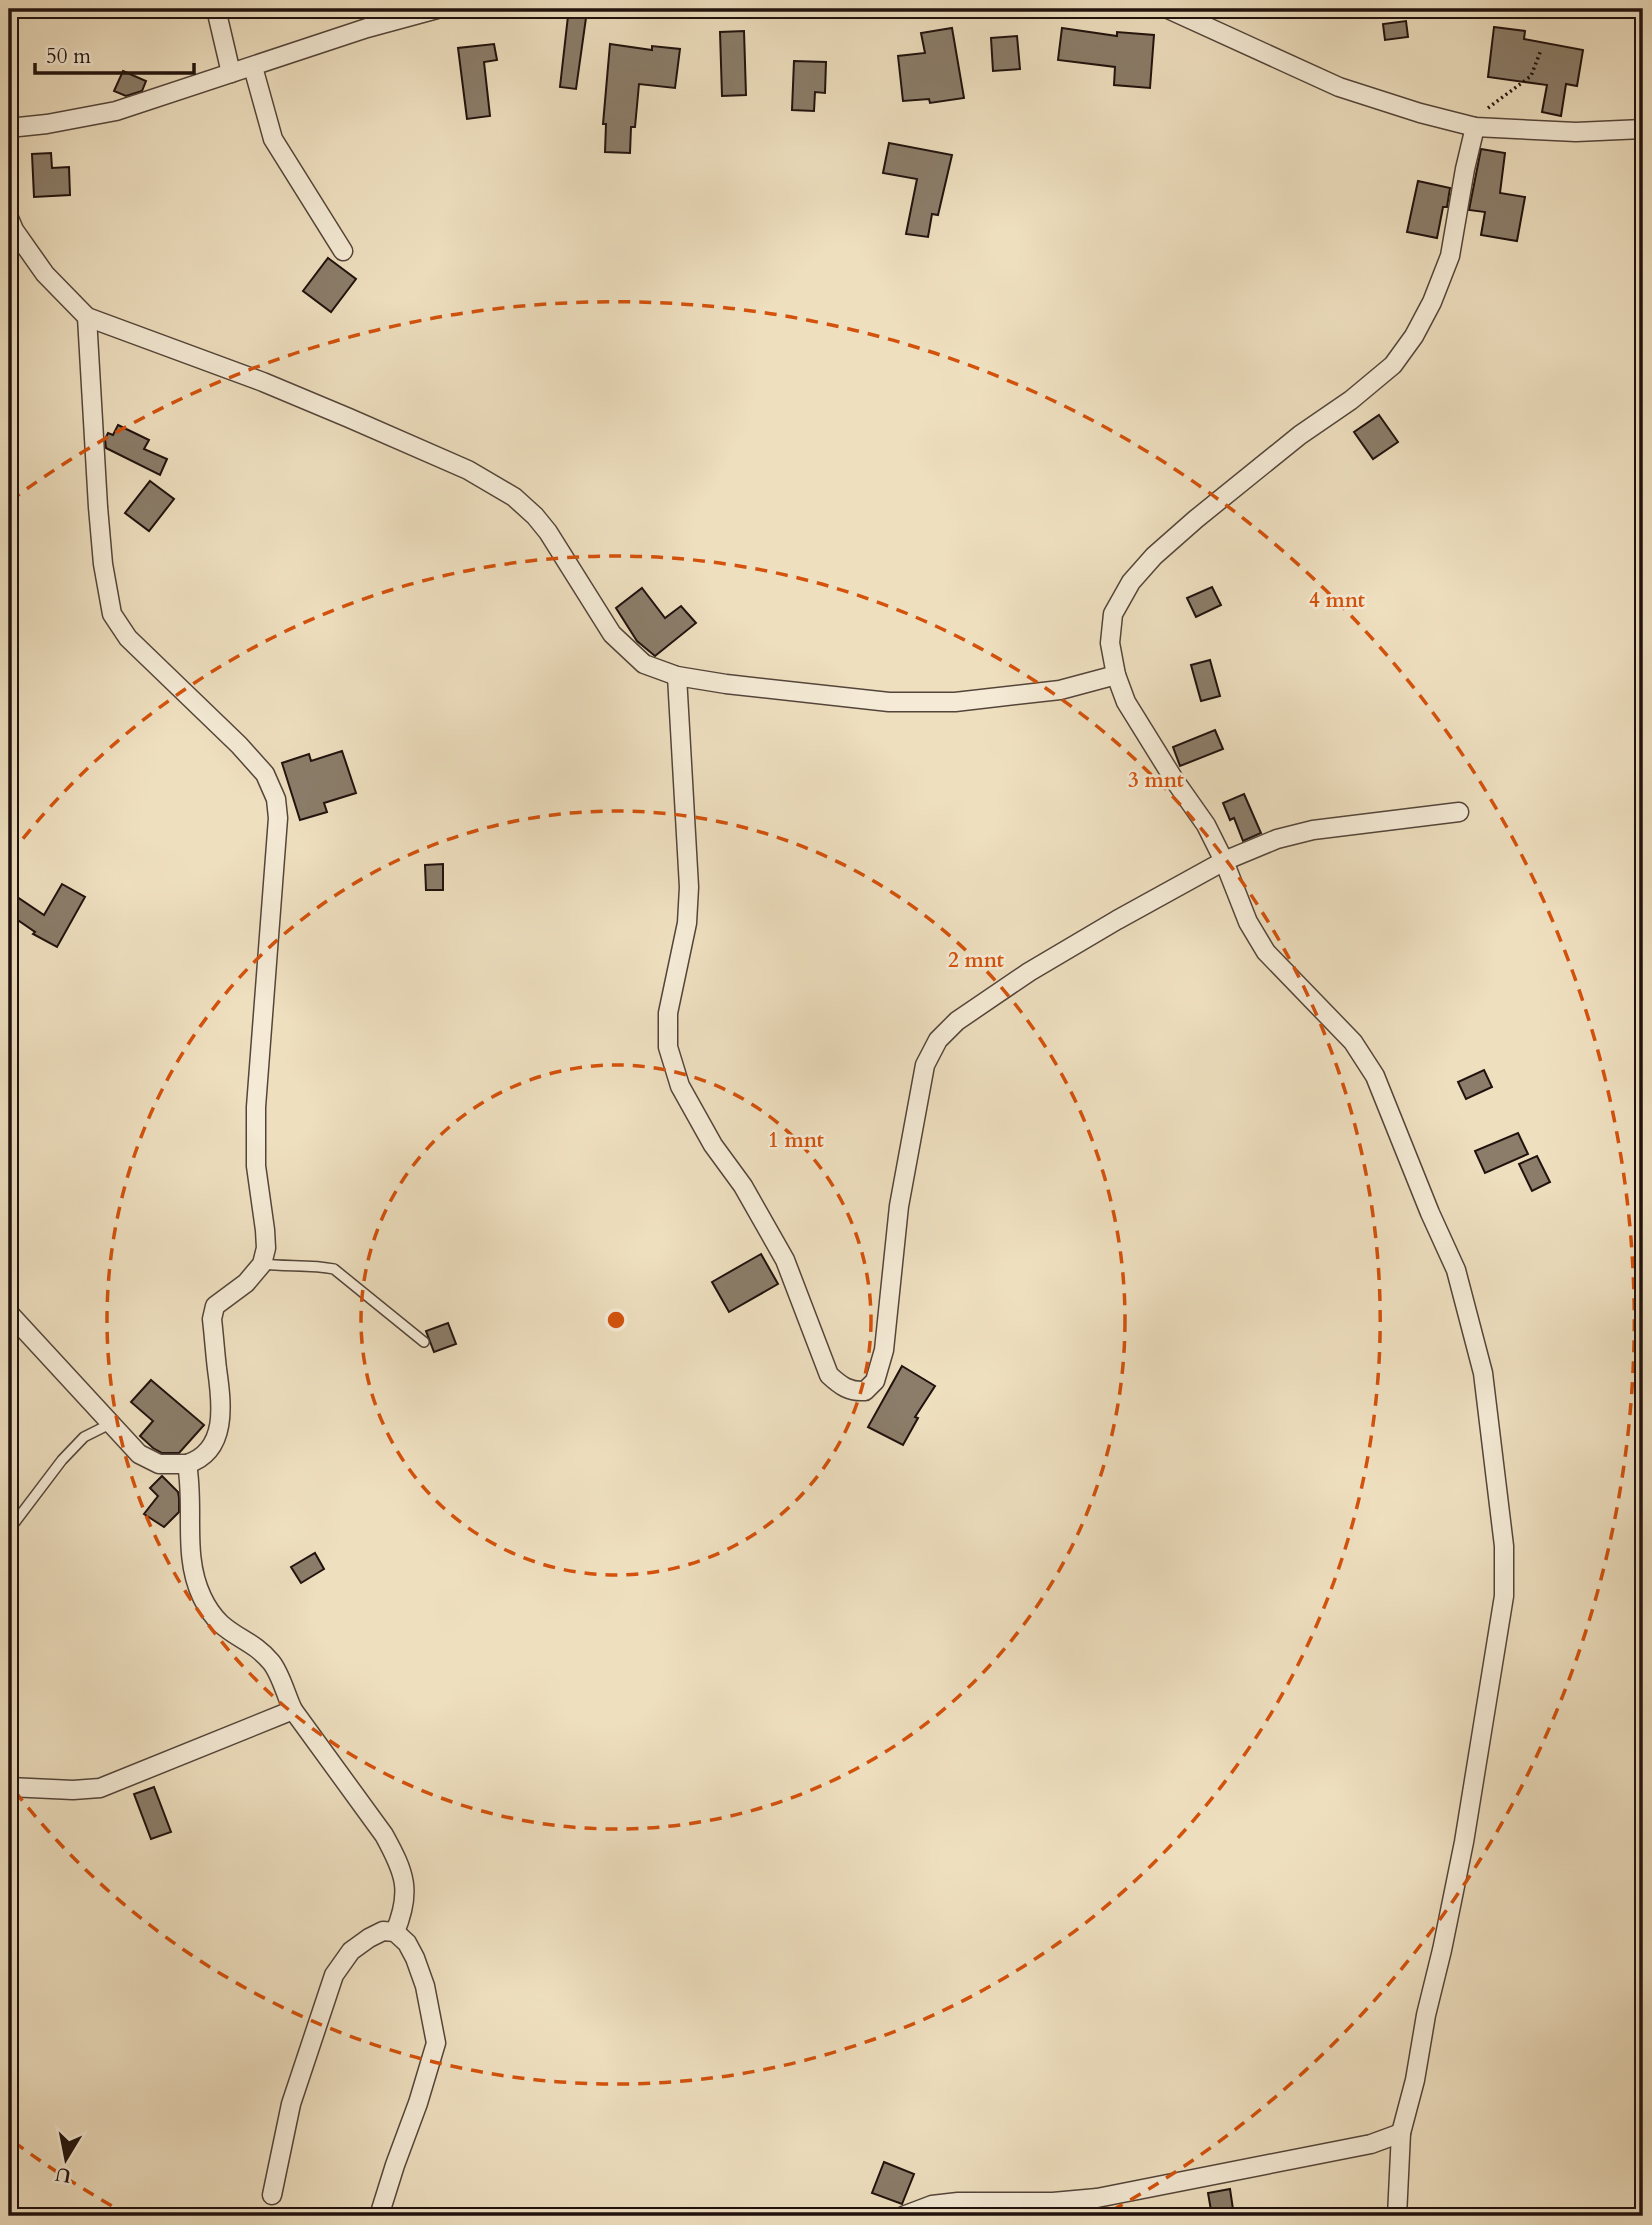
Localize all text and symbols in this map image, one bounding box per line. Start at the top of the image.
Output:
scale bar [35,32,194,76]
text: 50 m [46,42,91,71]
text: 4 mnt [1309,586,1366,615]
text: 3 mnt [1128,766,1185,795]
text: 2 mnt [948,946,1005,975]
text: 1 mnt [768,1126,825,1155]
centre of rings [604,1308,628,1332]
north arrow [32,2124,102,2194]
text: U [53,2161,73,2189]

